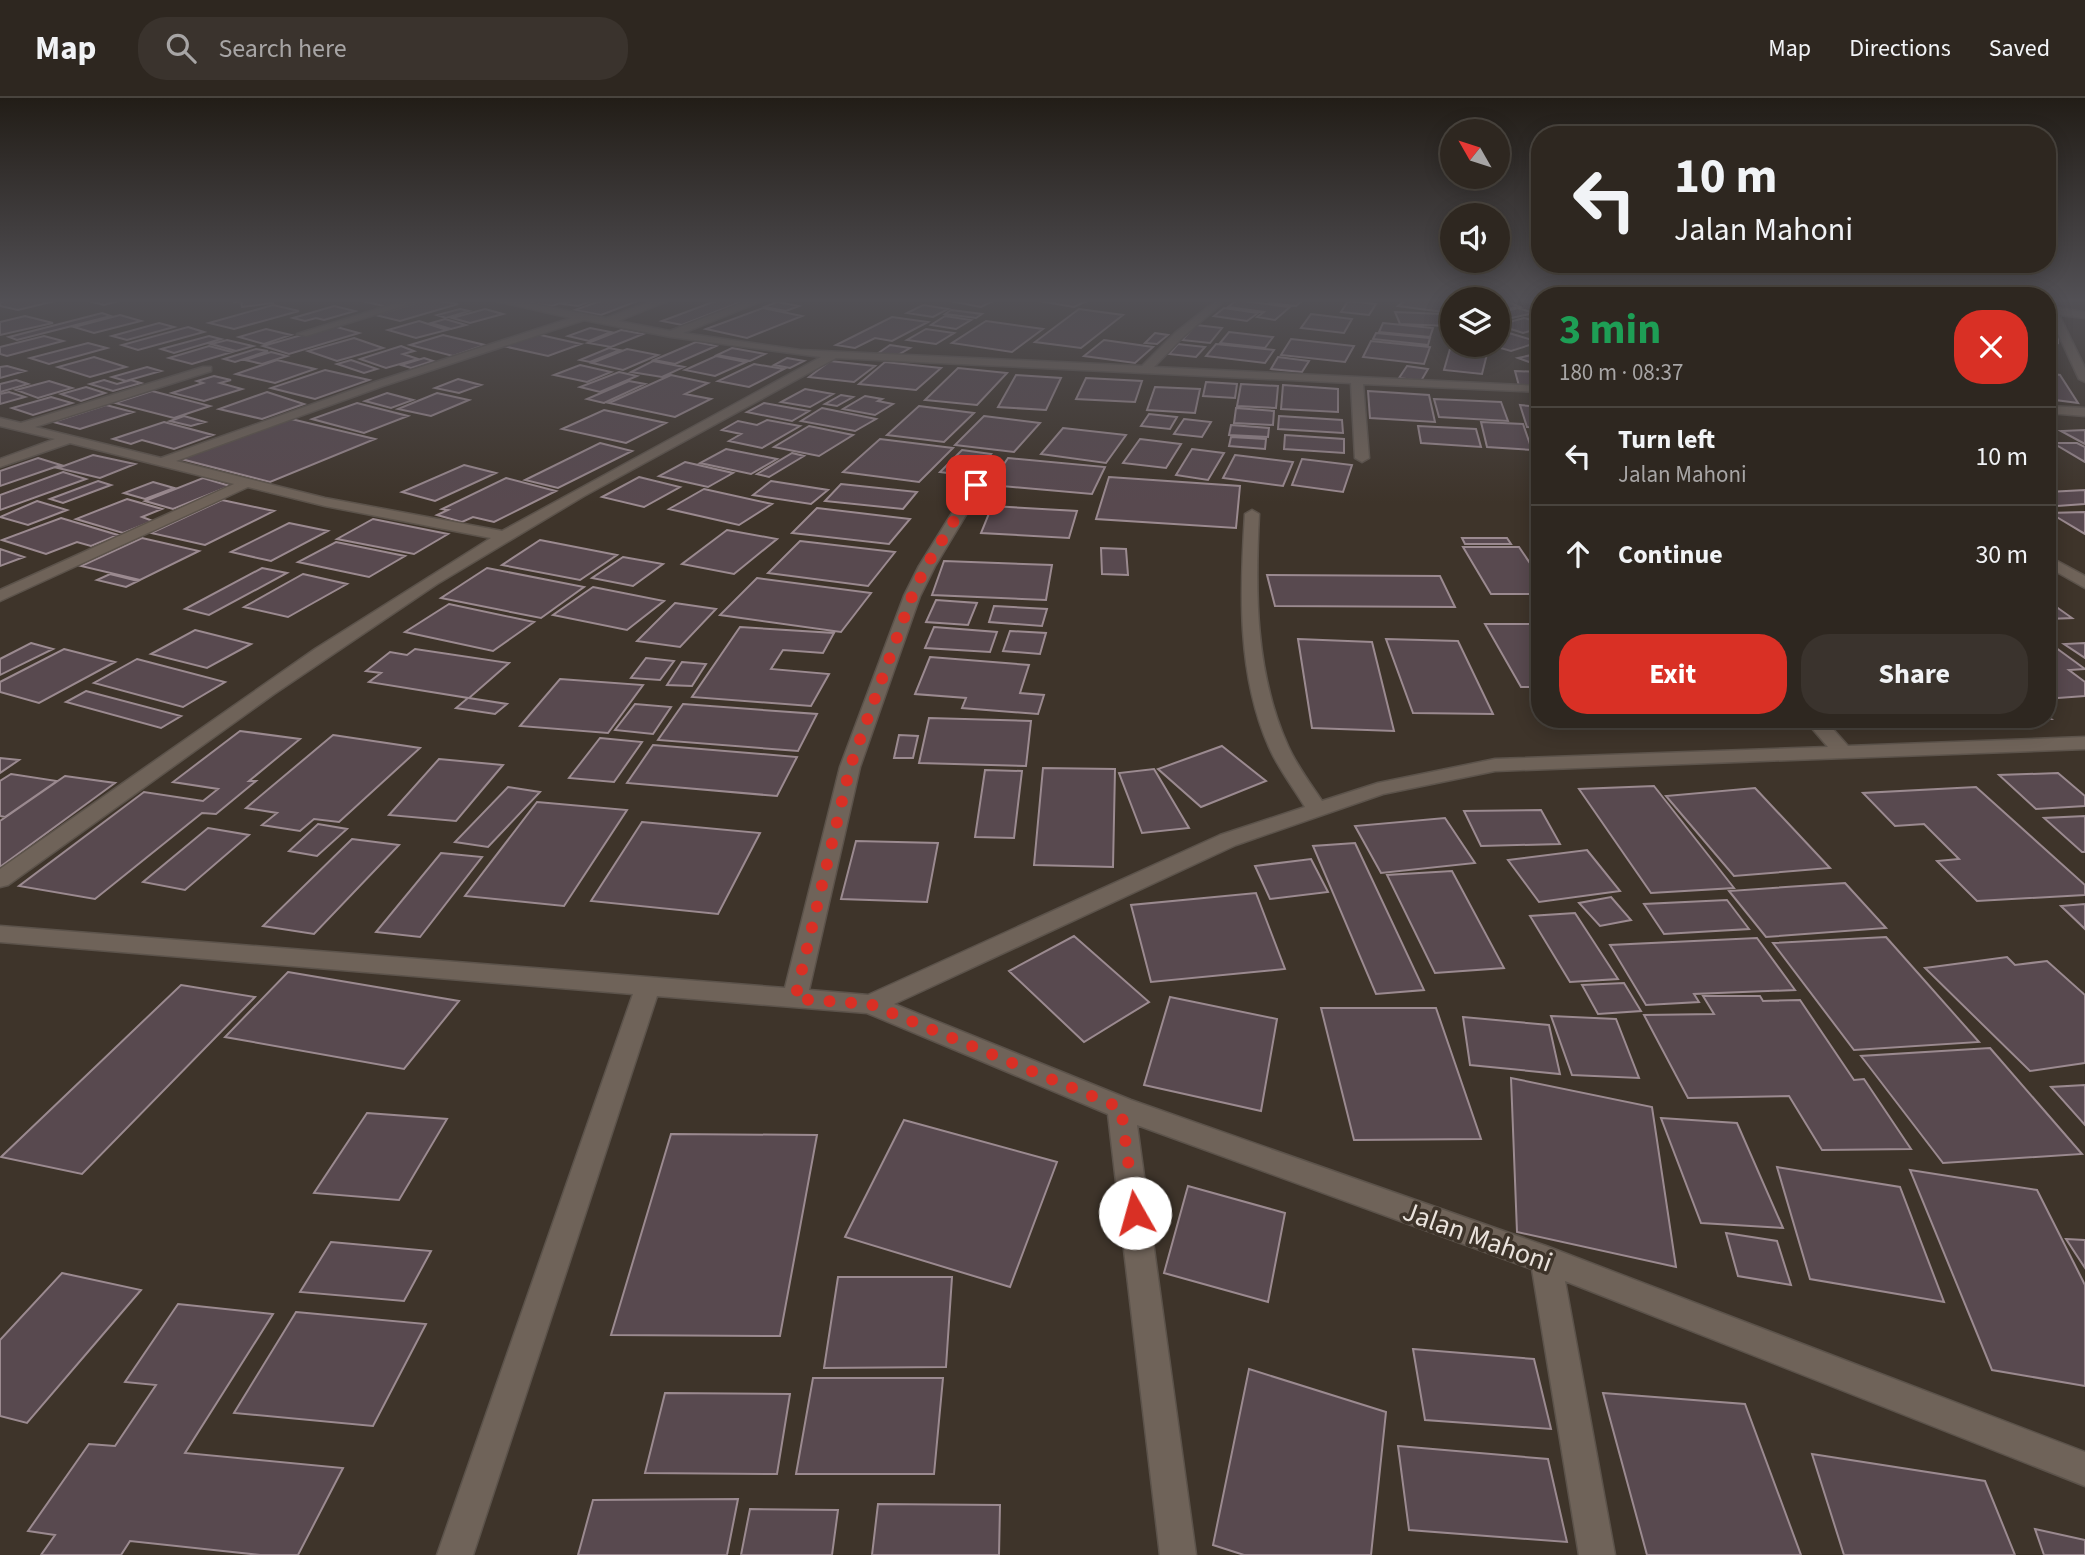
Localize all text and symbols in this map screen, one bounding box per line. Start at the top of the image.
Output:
search box [138,17,628,80]
text: Map [35,25,96,72]
icon: search [162,29,200,67]
text: Search here [218,30,347,67]
text: Map [1768,31,1811,66]
text: Directions [1849,31,1951,66]
text: Saved [1989,31,2050,66]
north arrow [1440,119,1510,189]
map controls [1440,119,1510,357]
text: 10 m [1674,142,1778,212]
icon: left [1559,154,1650,245]
button: sound [1440,203,1510,273]
text: Jalan Mahoni [1674,207,1853,253]
button: layers [1440,287,1510,357]
text: 3 min [1559,300,1661,360]
button: close [1954,310,2028,384]
text: 180 m · 08:37 [1559,356,1683,389]
text: Turn left [1618,421,1715,458]
icon: left [1559,437,1597,475]
text: 10 m [1975,438,2028,475]
pin [946,455,1006,515]
text: Jalan Mahoni [1618,458,1747,491]
icon: arrive [957,466,995,504]
icon: ahead [1559,535,1597,573]
text: Continue [1618,536,1723,573]
text: 30 m [1975,536,2028,573]
button: Exit [1559,634,1787,714]
button: Share [1801,634,2028,714]
position arrow [1098,1176,1172,1250]
street label: Jalan Mahoni [1397,1191,1558,1283]

